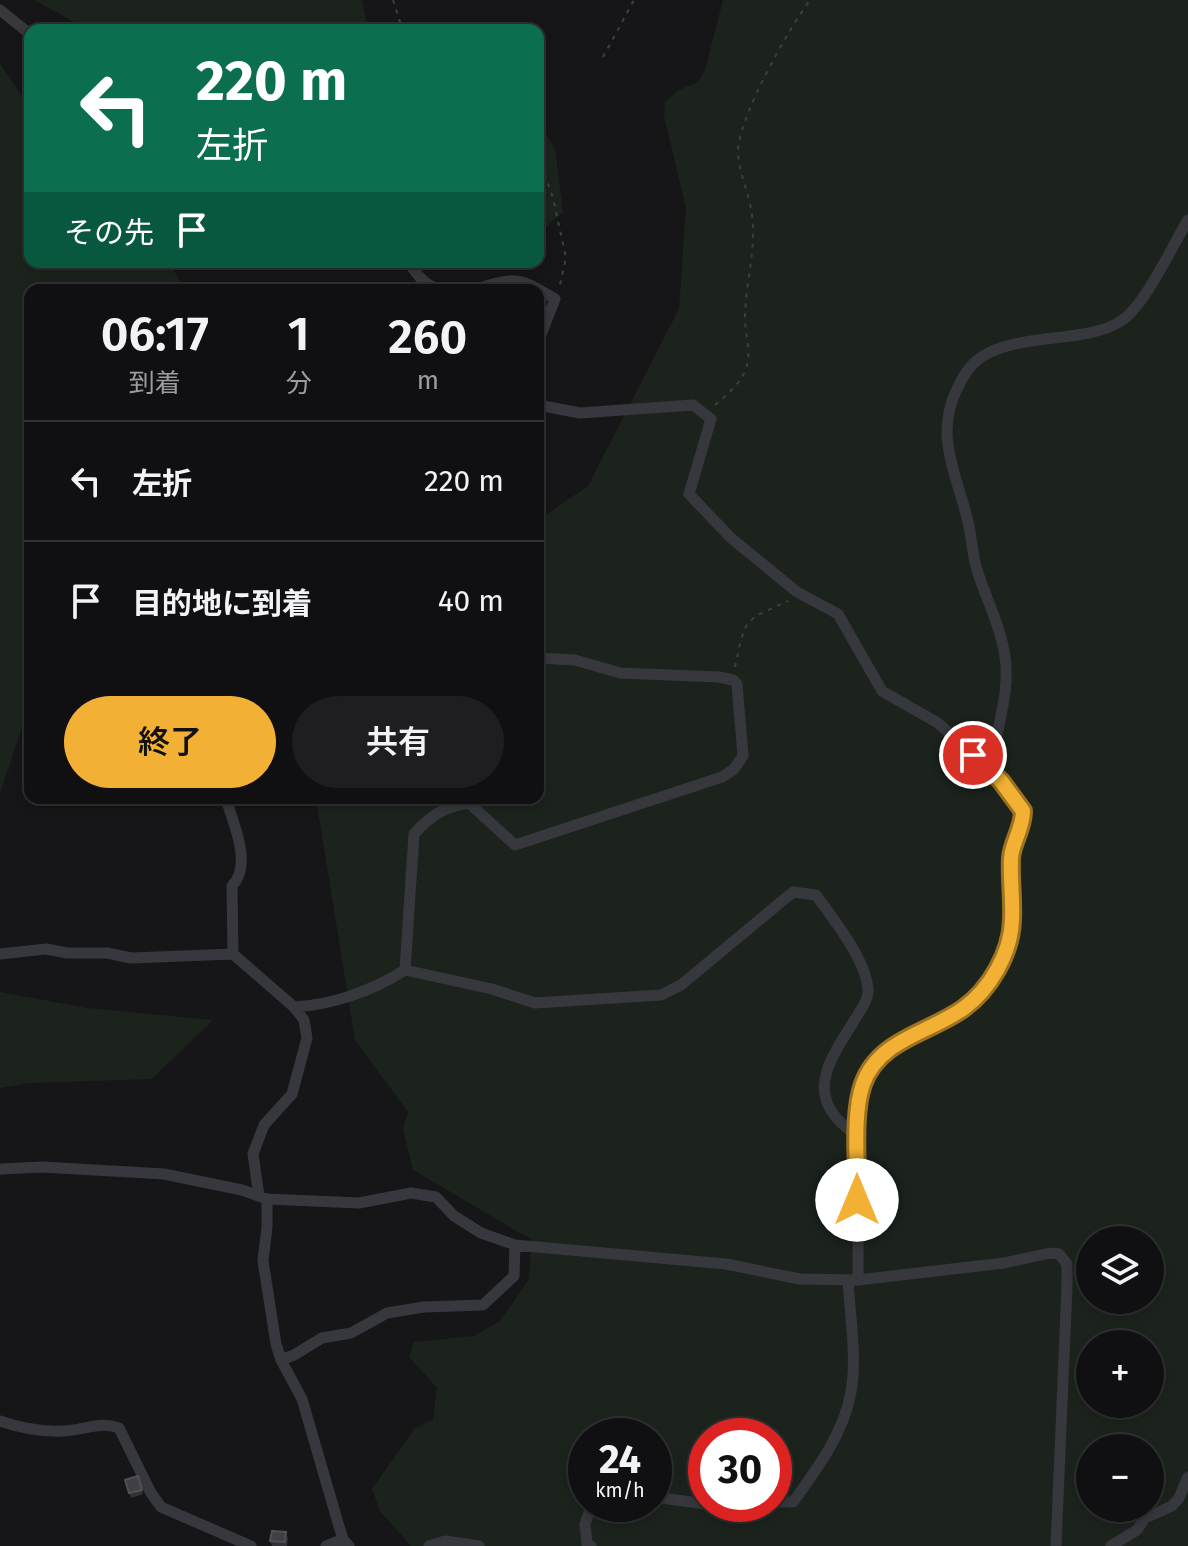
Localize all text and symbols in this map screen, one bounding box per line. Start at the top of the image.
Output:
text: 220 m [196,48,347,115]
icon: left [64,56,168,160]
text: 左折 [196,124,268,168]
icon: arrive [170,208,214,252]
text: その先 [64,215,154,251]
text: 06:17 [101,305,209,363]
text: 1 [288,305,310,363]
text: 260 [388,308,467,366]
text: m [417,365,439,396]
text: 到着 [129,368,181,399]
text: 分 [286,368,312,399]
icon: left [64,459,108,503]
text: 220 m [424,463,504,499]
text: 左折 [132,466,192,502]
icon: arrive [64,579,108,623]
text: 40 m [438,583,504,619]
text: 目的地に到着 [132,586,312,622]
button: 終了 [64,696,276,788]
button: 共有 [292,696,504,788]
pin [939,721,1007,789]
icon: arrive [951,733,995,777]
position arrow [815,1158,899,1242]
map controls [1076,1226,1164,1522]
button: layers [1076,1226,1164,1314]
button: + [1076,1330,1164,1418]
speed limit sign: 30 [688,1418,792,1522]
button: − [1076,1434,1164,1522]
text: 24 [599,1436,641,1484]
text: km/h [595,1478,645,1502]

